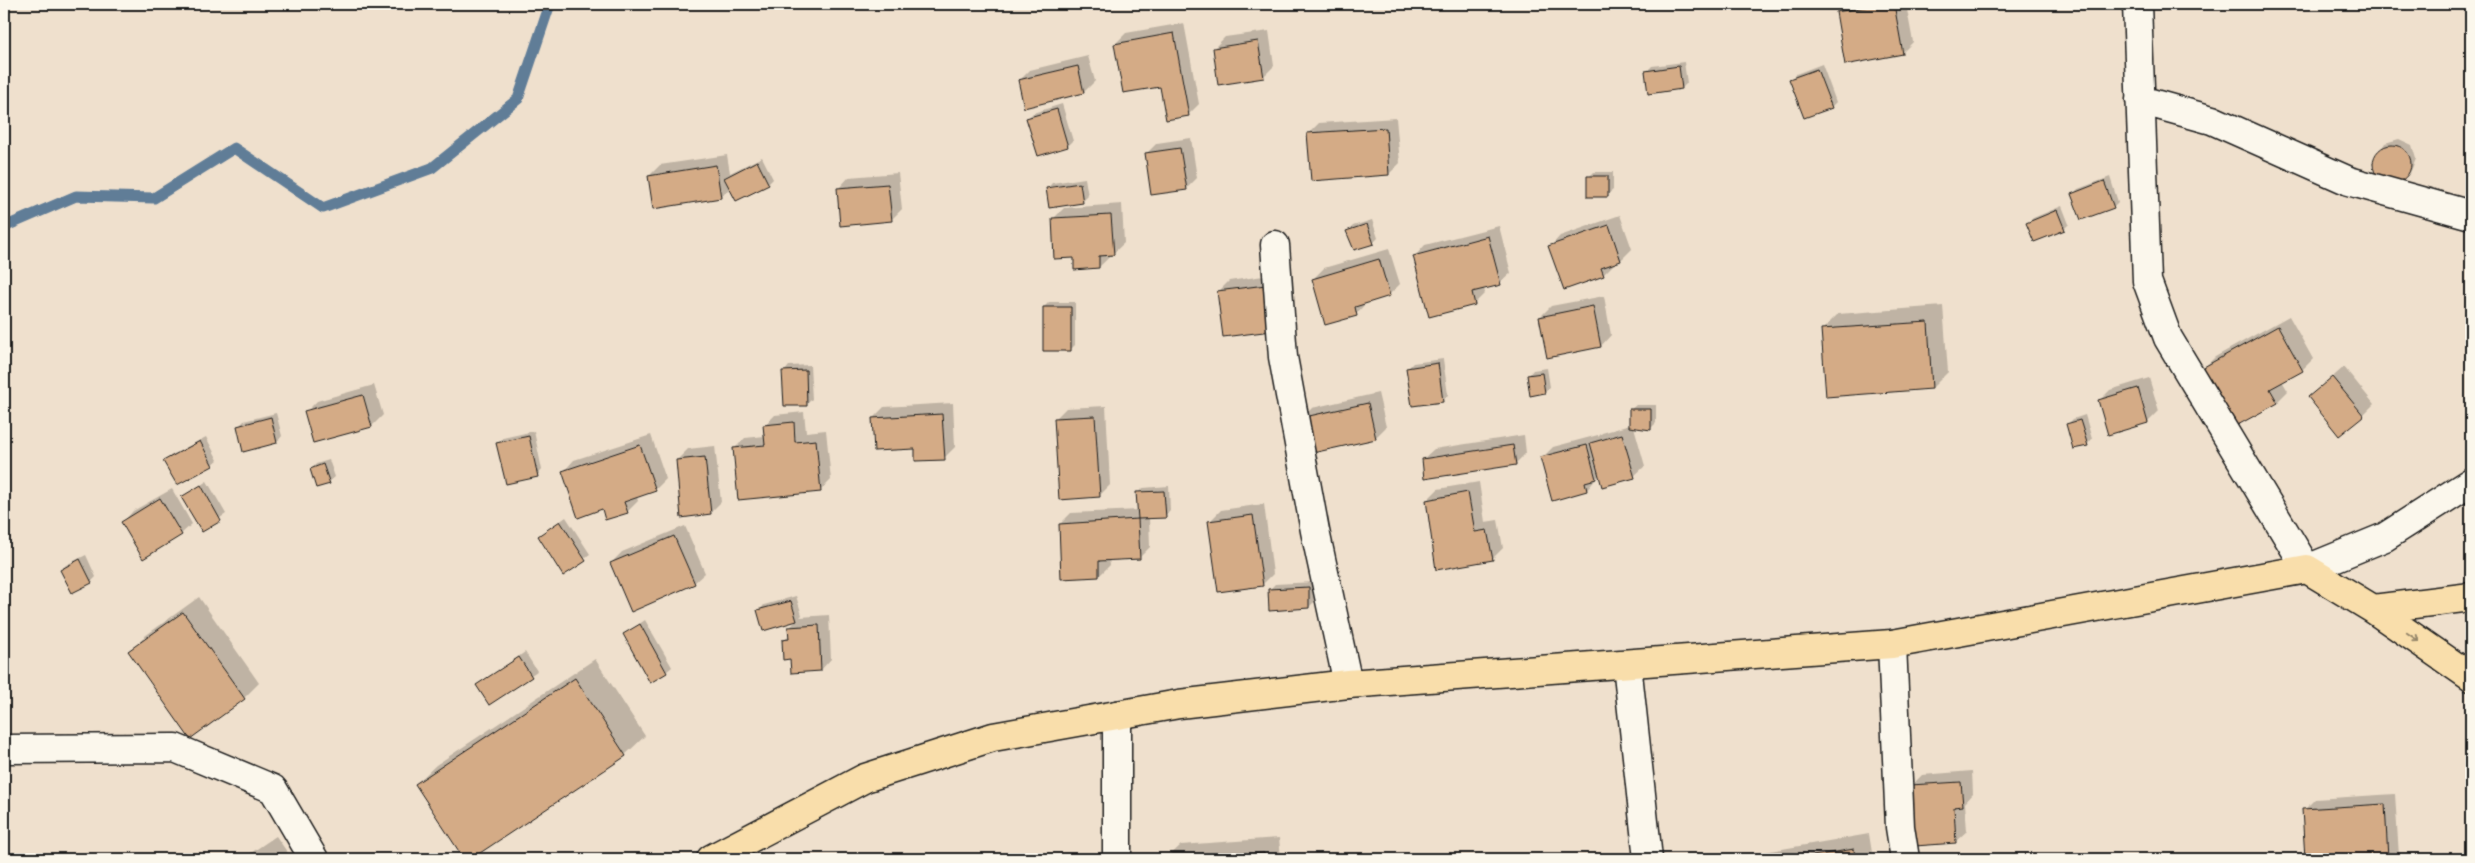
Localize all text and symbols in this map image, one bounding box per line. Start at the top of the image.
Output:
one-way arrow [2406,632,2420,642]

